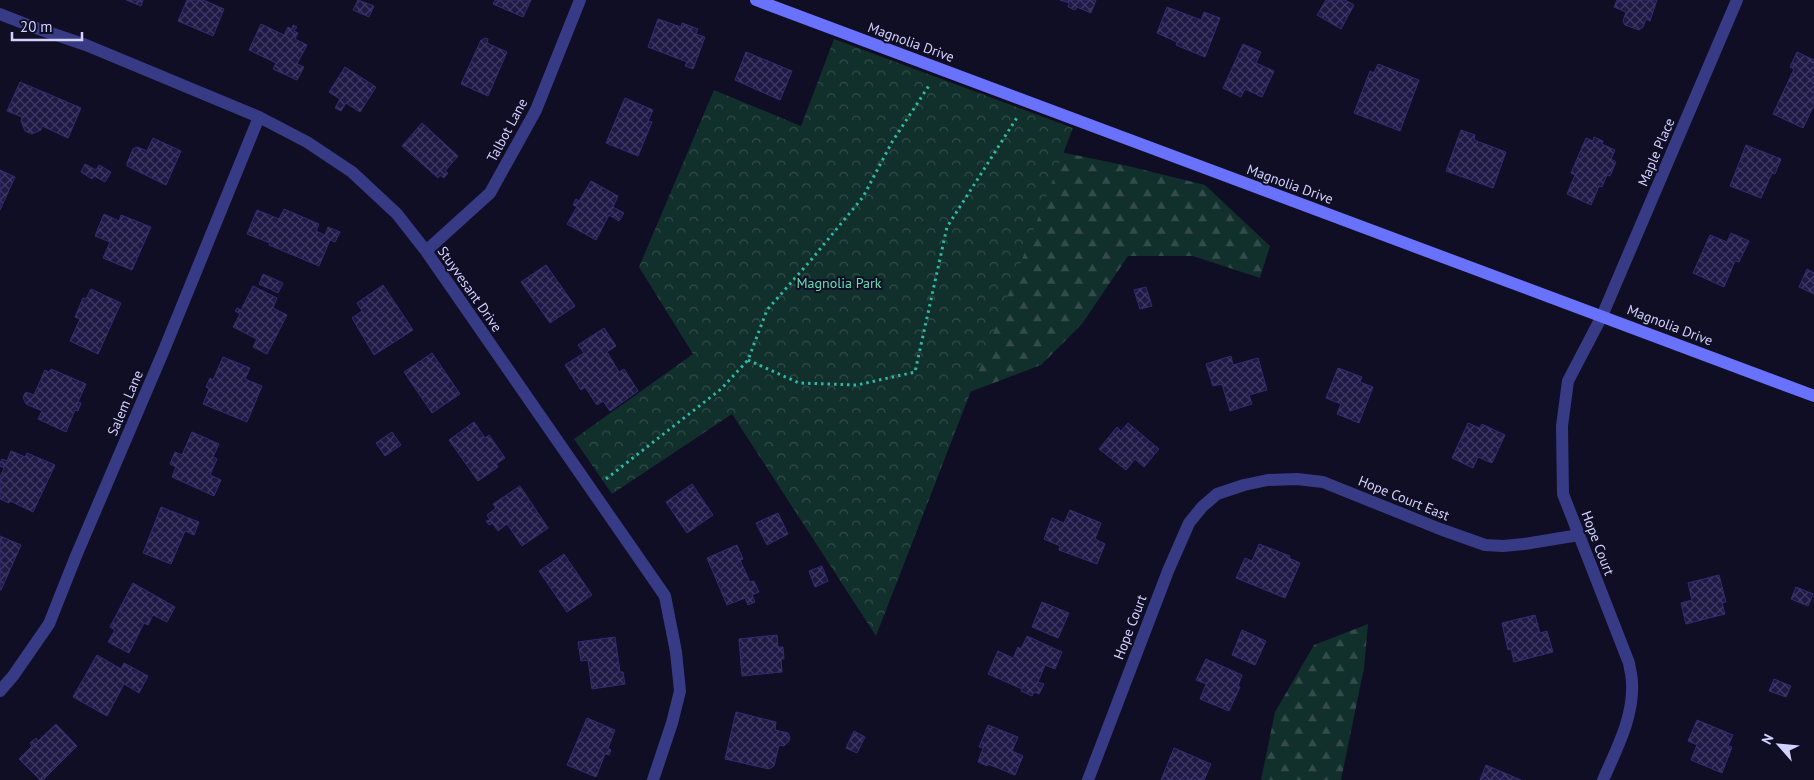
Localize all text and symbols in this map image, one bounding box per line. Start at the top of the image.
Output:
scale bar [12,10,82,42]
text: 20 m [20,17,53,36]
street label: Magnolia Drive [865,18,957,66]
street label: Talbot Lane [483,95,531,165]
street label: Maple Place [1634,115,1678,189]
street label: Magnolia Drive [1244,160,1336,208]
street label: Stuyvesant Drive [434,243,506,335]
park label: Magnolia Park [797,274,882,292]
street label: Magnolia Drive [1624,300,1716,350]
street label: Salem Lane [103,368,147,438]
street label: Hope Court East [1356,472,1452,525]
street label: Hope Court [1577,508,1619,578]
street label: Hope Court [1109,592,1151,662]
north arrow [1754,720,1804,770]
text: N [1757,731,1778,747]

